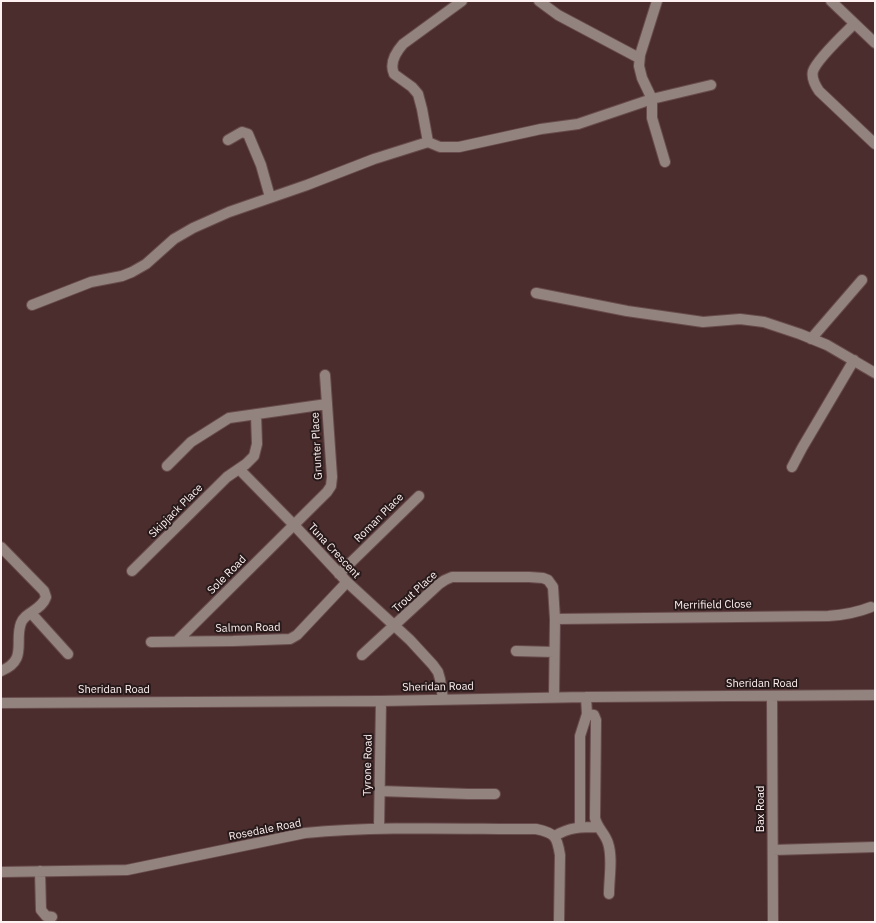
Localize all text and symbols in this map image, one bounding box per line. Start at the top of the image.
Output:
street label: Grunter Place [309,412,325,480]
street label: Skipjack Place [146,481,206,541]
street label: Roman Place [352,491,406,545]
street label: Tuna Crescent [305,521,363,581]
street label: Sole Road [205,553,249,597]
street label: Trout Place [390,568,440,616]
street label: Merrifield Close [674,598,752,612]
street label: Salmon Road [215,621,281,635]
street label: Sheridan Road [726,677,798,691]
street label: Sheridan Road [402,680,474,694]
street label: Sheridan Road [78,683,150,697]
street label: Tyrone Road [361,734,375,796]
street label: Bax Road [754,786,768,832]
street label: Rosedale Road [228,816,302,844]

